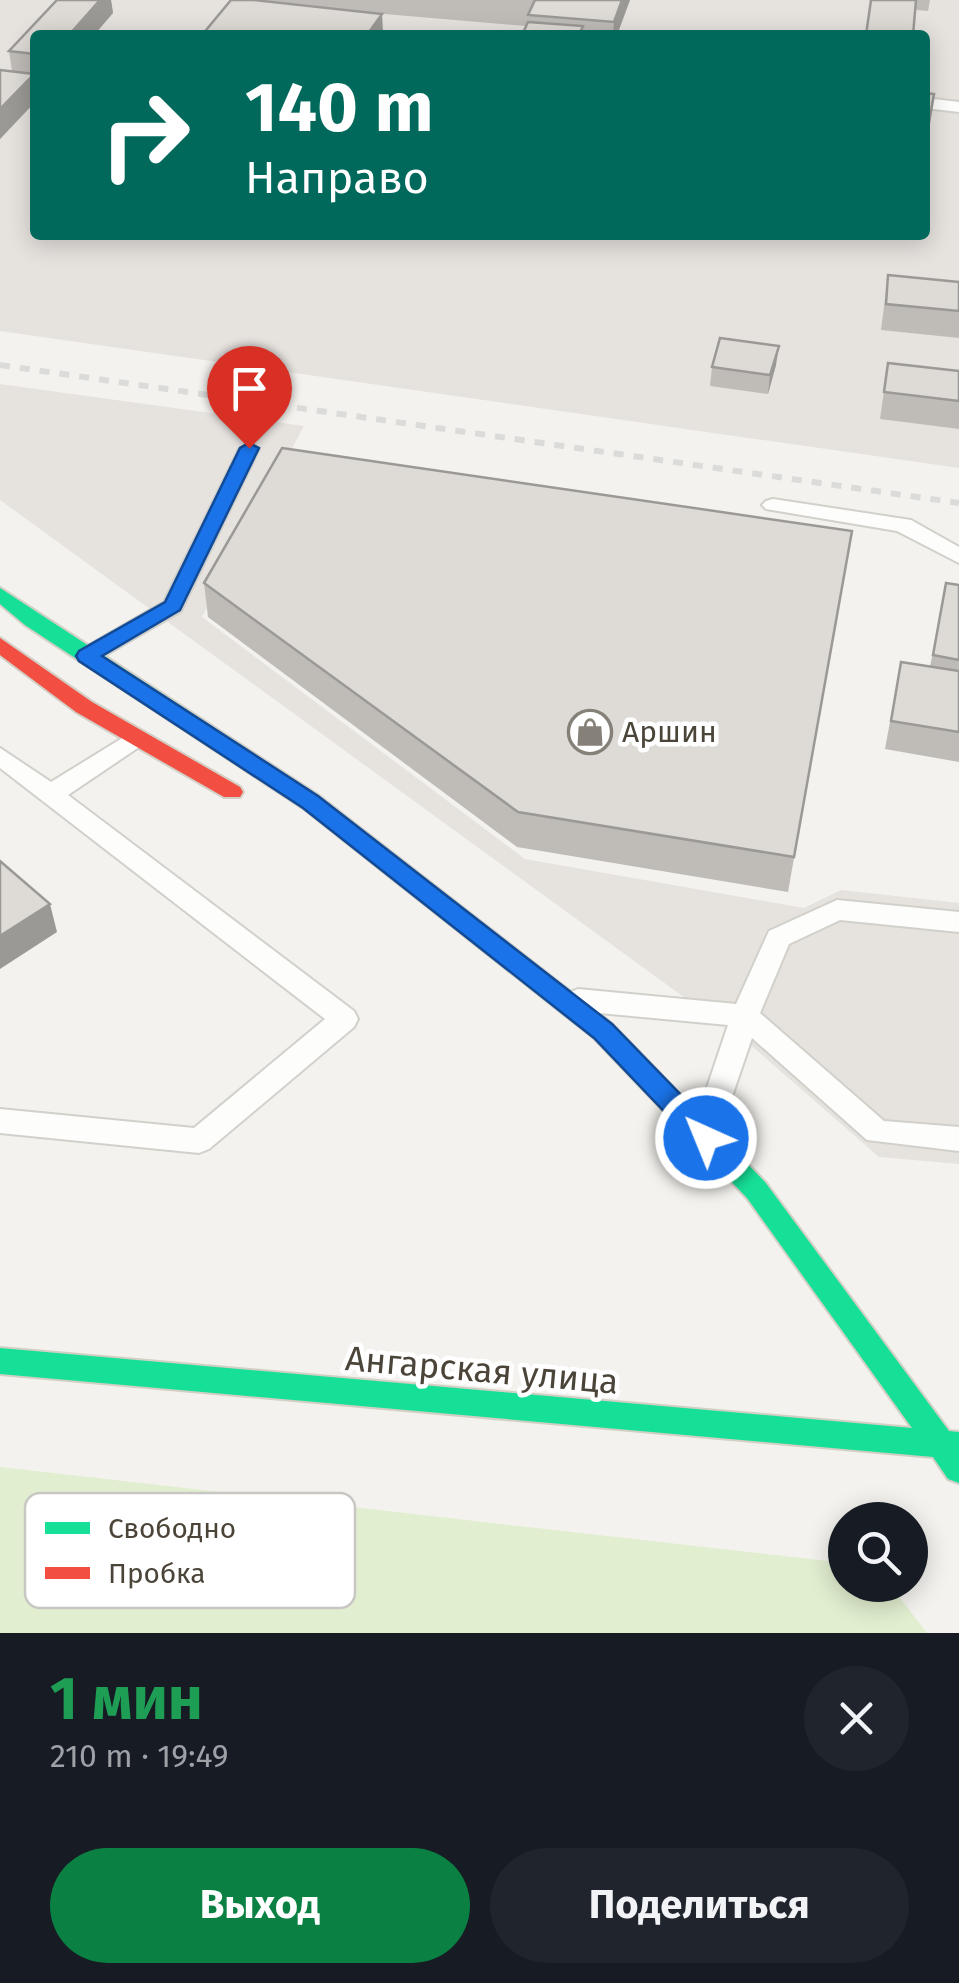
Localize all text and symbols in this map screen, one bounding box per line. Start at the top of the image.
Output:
text: 140 m [245,66,434,150]
icon: right [80,70,210,200]
text: Направо [245,151,429,205]
pin [207,346,292,449]
icon: arrive [222,361,277,416]
shop icon: Аршин [567,709,613,755]
place label: Аршин [622,714,717,750]
position arrow [654,1086,758,1190]
street label: Ангарская улица [344,1337,620,1403]
legend [25,1493,355,1608]
map controls [828,1502,928,1602]
button: search [828,1502,928,1602]
text: Свободно [108,1512,236,1545]
text: Пробка [108,1557,205,1590]
text: 1 мин [50,1663,203,1735]
button: close [804,1666,909,1771]
text: 210 m · 19:49 [50,1737,229,1775]
button: Выход [50,1848,470,1963]
button: Поделиться [490,1848,909,1963]

